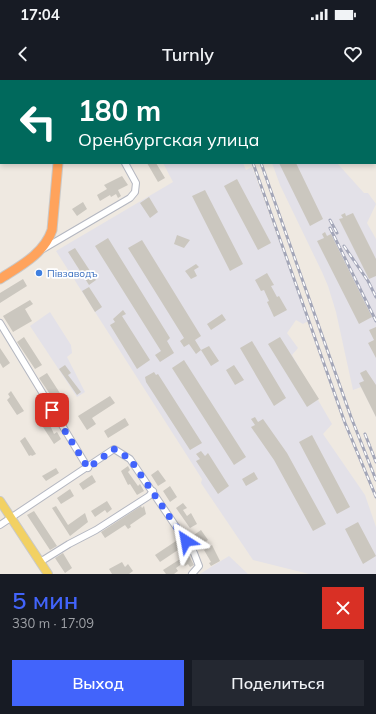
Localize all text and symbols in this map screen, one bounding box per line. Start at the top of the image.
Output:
text: 17:04 [20,5,60,24]
icon: back [12,43,34,65]
text: Turnly [162,43,214,66]
icon: heart [342,43,364,65]
text: 180 m [78,93,161,128]
icon: left [12,96,64,148]
text: Оренбургская улица [78,128,260,151]
place label: Пiвзаводъ [47,267,98,280]
marker: Пiвзаводъ [34,268,44,278]
pin [35,393,69,427]
icon: arrive [41,399,63,421]
position arrow [165,520,207,562]
text: 5 мин [12,585,78,615]
button: close [322,587,364,629]
text: 330 m · 17:09 [12,615,94,631]
button: Выход [12,660,184,706]
button: Поделиться [192,660,364,706]

